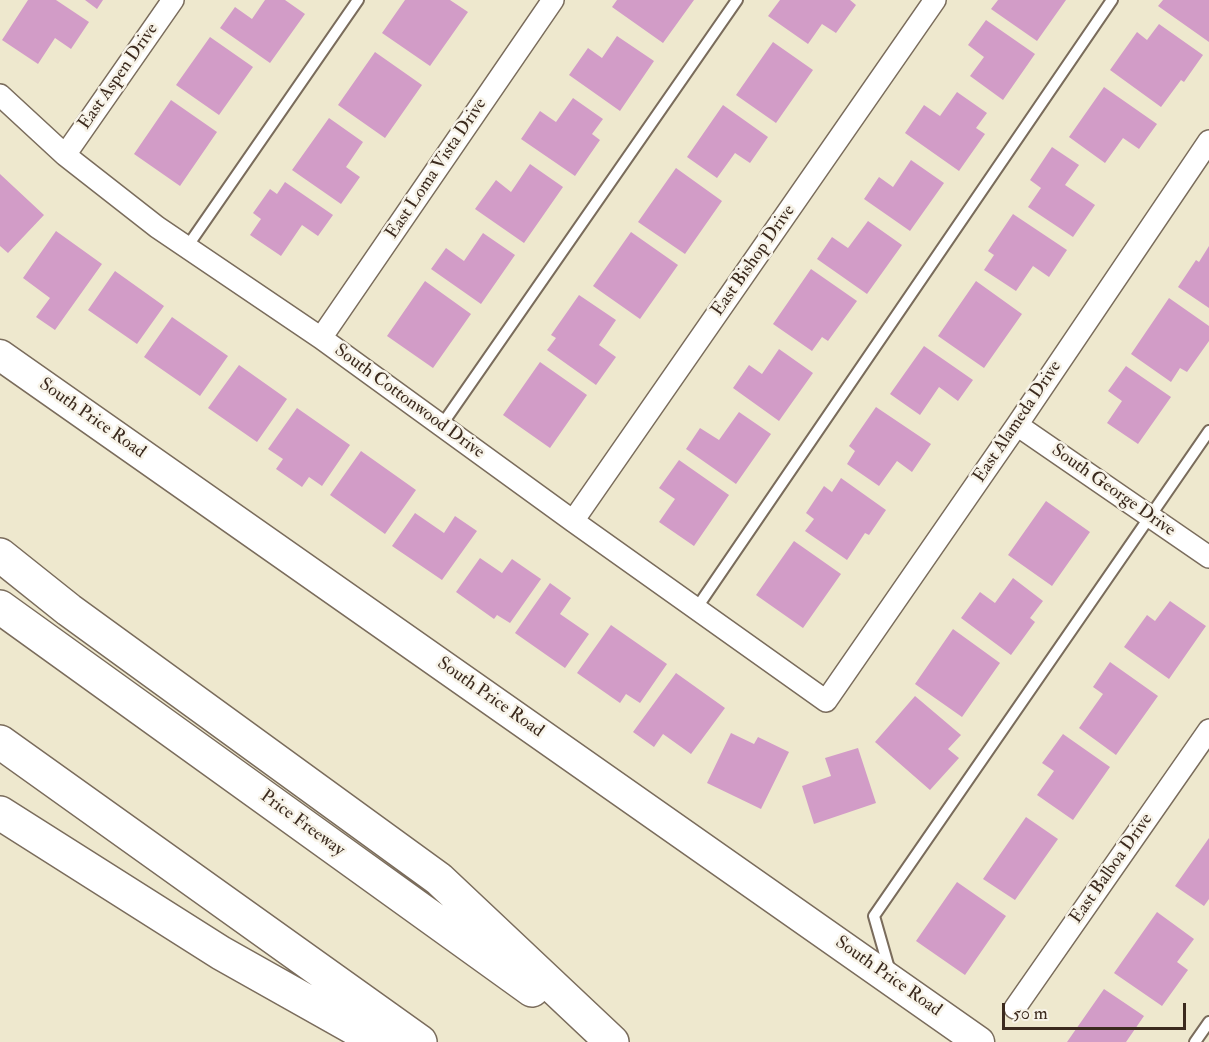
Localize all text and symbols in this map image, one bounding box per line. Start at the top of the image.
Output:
street label: East Aspen Drive [74,20,164,134]
street label: East Loma Vista Drive [382,95,492,243]
street label: East Bishop Drive [708,201,800,321]
street label: South Cottonwood Drive [330,340,488,464]
street label: East Alameda Drive [969,357,1067,487]
street label: South Price Road [35,374,149,464]
street label: South George Drive [1047,440,1179,542]
street label: South Price Road [433,653,547,743]
street label: Price Freeway [256,786,348,862]
street label: East Balboa Drive [1066,810,1158,928]
street label: South Price Road [831,932,945,1022]
scale bar [1005,991,1190,1029]
text: 50 m [1013,1002,1048,1025]

